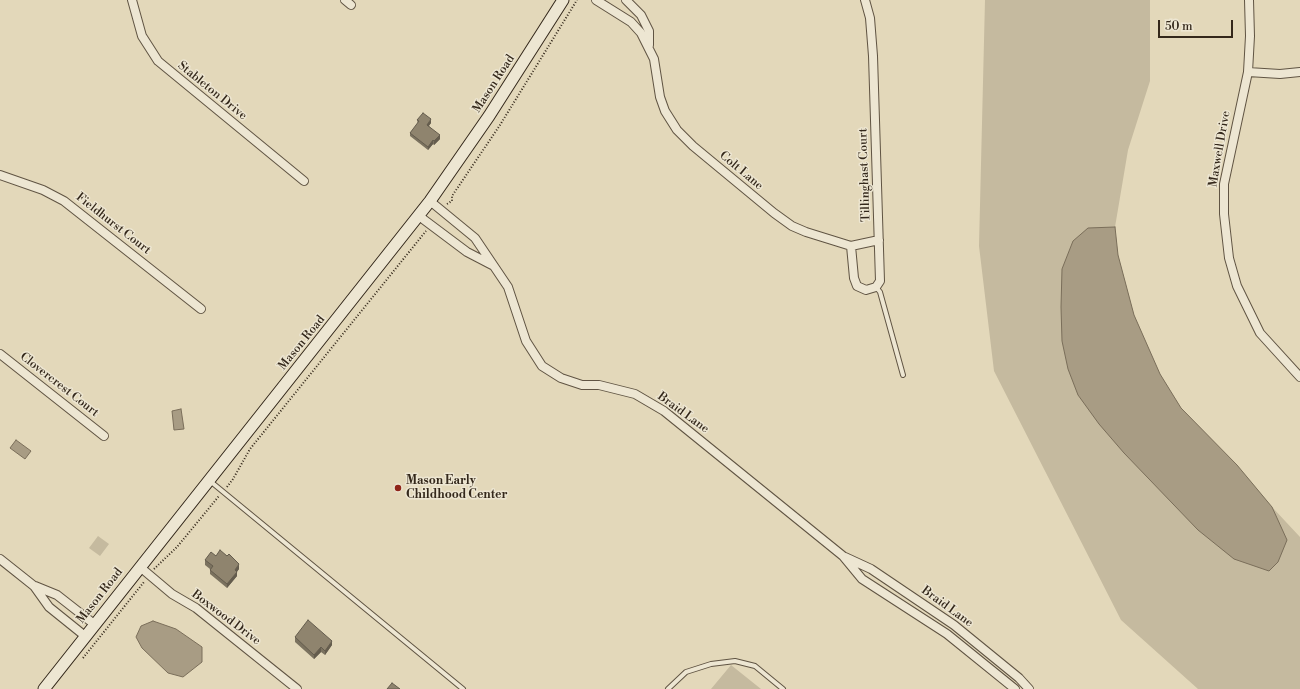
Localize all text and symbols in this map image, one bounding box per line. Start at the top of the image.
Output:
scale bar [1160,12,1235,38]
text: 50 m [1165,19,1193,34]
street label: Mason Road [470,52,518,116]
street label: Stableton Drive [174,59,250,123]
street label: Maxwell Drive [1206,110,1234,188]
street label: Tillinghast Court [856,128,874,222]
street label: Colt Lane [716,149,766,193]
street label: Fieldhurst Court [73,190,153,258]
street label: Mason Road [276,313,328,373]
street label: Clovercrest Court [17,350,101,420]
street label: Braid Lane [654,390,712,436]
place label: Mason Early Childhood Center [406,474,507,502]
marker: Mason Early Childhood Center [393,483,403,493]
street label: Mason Road [74,566,126,626]
street label: Braid Lane [918,584,976,630]
street label: Boxwood Drive [189,587,263,649]

